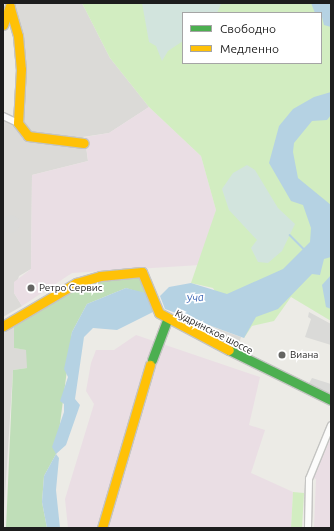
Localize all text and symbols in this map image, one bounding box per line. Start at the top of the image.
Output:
legend [182,12,322,64]
text: Свободно [220,22,276,35]
text: Медленно [220,42,279,55]
place label: Ретро Сервис [39,282,102,294]
marker: Ретро Сервис [26,283,36,293]
water label: Уча [186,290,204,306]
street label: Кудринское шоссе [173,307,255,357]
place label: Виана [290,349,318,361]
marker: Виана [277,350,287,360]

